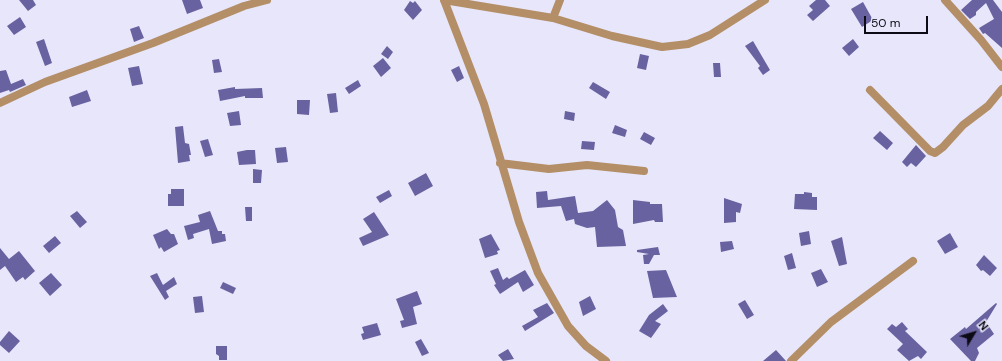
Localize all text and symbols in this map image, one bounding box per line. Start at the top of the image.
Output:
scale bar [866,8,930,34]
text: 50 m [871,15,900,31]
north arrow [954,313,994,353]
text: N [975,318,991,333]

